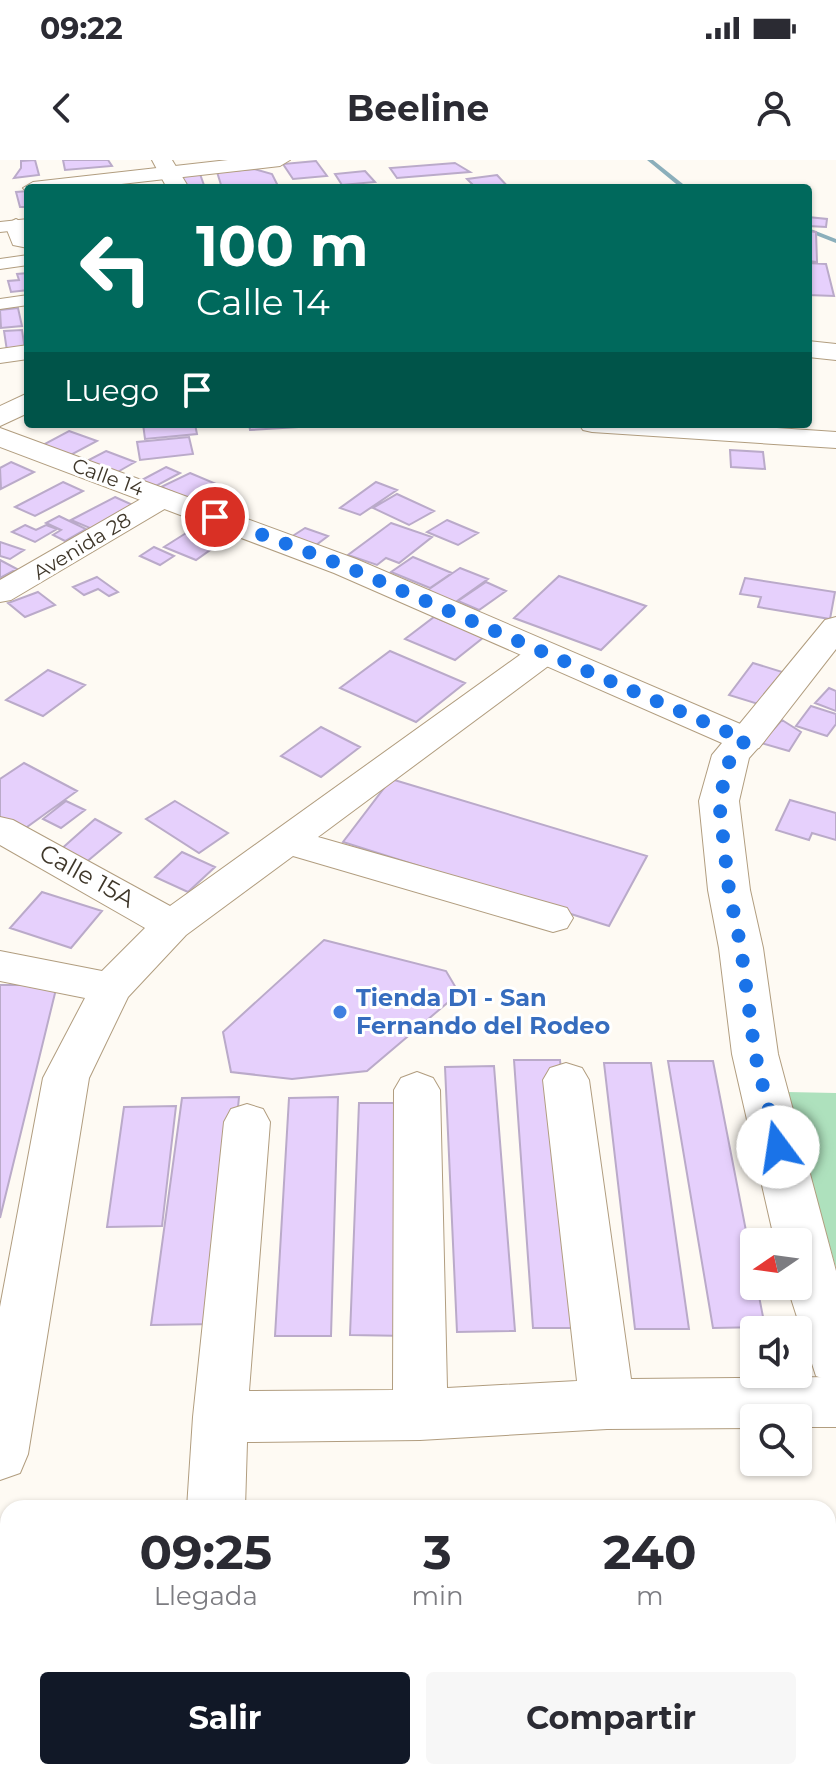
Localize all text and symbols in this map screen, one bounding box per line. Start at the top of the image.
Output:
text: 09:22 [40,10,123,47]
icon: back [40,86,84,130]
text: Beeline [347,86,489,130]
icon: person [752,86,796,130]
text: 100 m [196,212,369,280]
icon: left [64,216,168,320]
text: Calle 14 [196,280,330,324]
icon: arrive [175,368,219,412]
text: Luego [64,372,159,409]
street label: Calle 14 [69,453,147,501]
pin [181,483,249,551]
icon: arrive [193,495,237,539]
street label: Avenida 28 [29,507,135,585]
street label: Calle 15A [35,838,141,914]
place label: Tienda D1 - San Fernando del Rodeo [356,983,610,1040]
marker: Tienda D1 - San Fernando del Rodeo [331,1003,349,1021]
position arrow [736,1105,820,1189]
north arrow [740,1228,812,1300]
map controls [740,1228,812,1476]
button: sound [740,1316,812,1388]
button: search [740,1404,812,1476]
text: 09:25 [139,1523,272,1581]
text: 3 [423,1523,452,1581]
text: 240 [603,1523,697,1581]
text: Llegada [154,1580,258,1612]
text: min [411,1580,464,1612]
text: m [636,1580,664,1612]
button: Salir [40,1672,410,1764]
button: Compartir [426,1672,796,1764]

